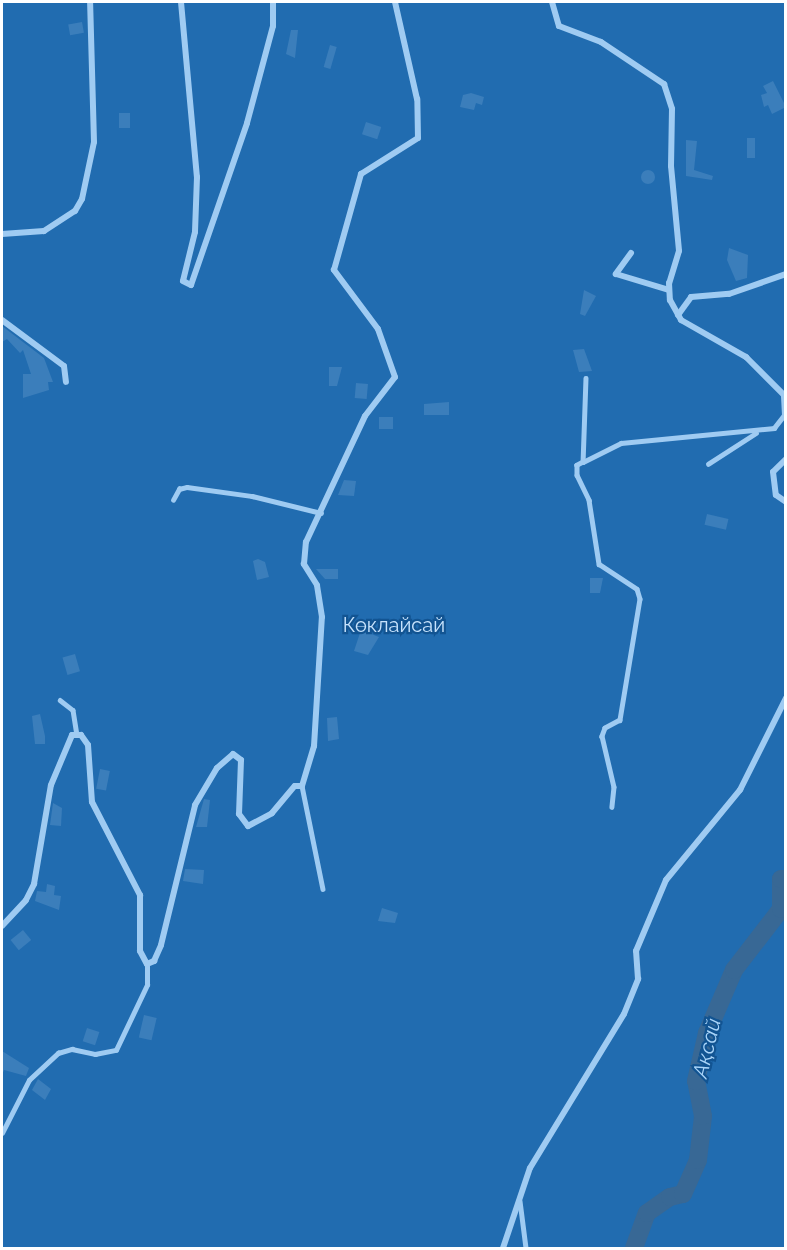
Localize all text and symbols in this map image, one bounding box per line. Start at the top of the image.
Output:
park label: Көклайсай [343,613,445,637]
water label: Ақсай [687,1016,727,1080]

